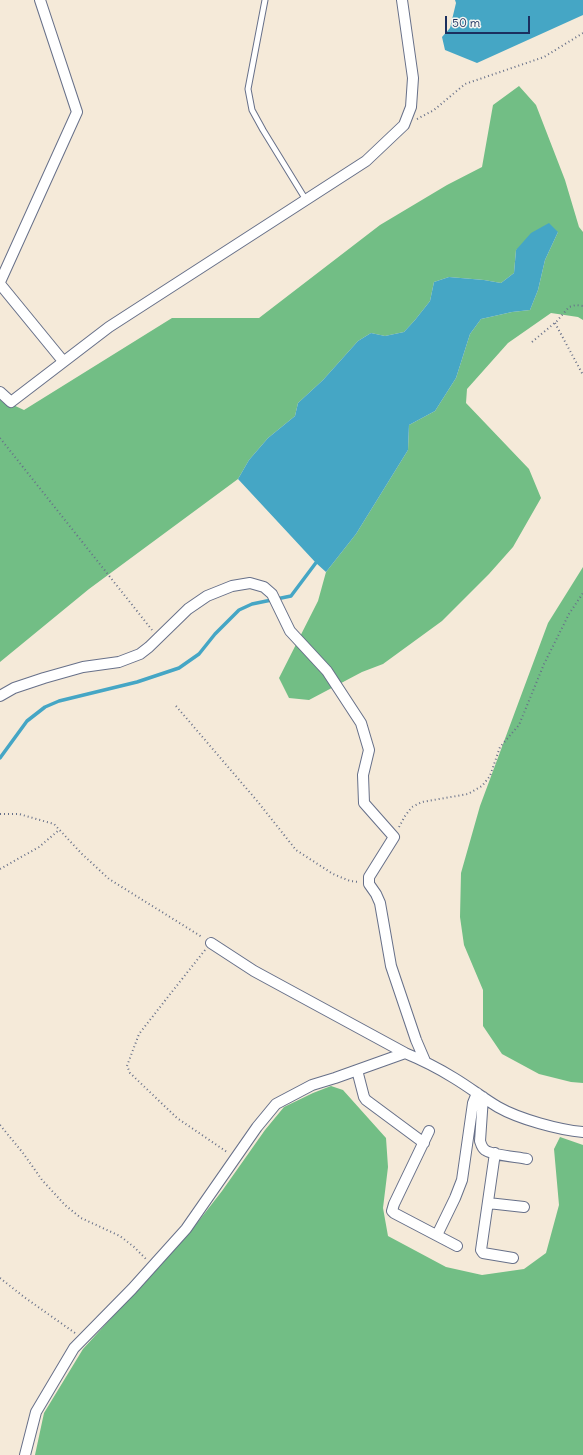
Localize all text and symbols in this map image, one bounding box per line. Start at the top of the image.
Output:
scale bar [447,8,532,34]
text: 50 m [452,15,480,30]

